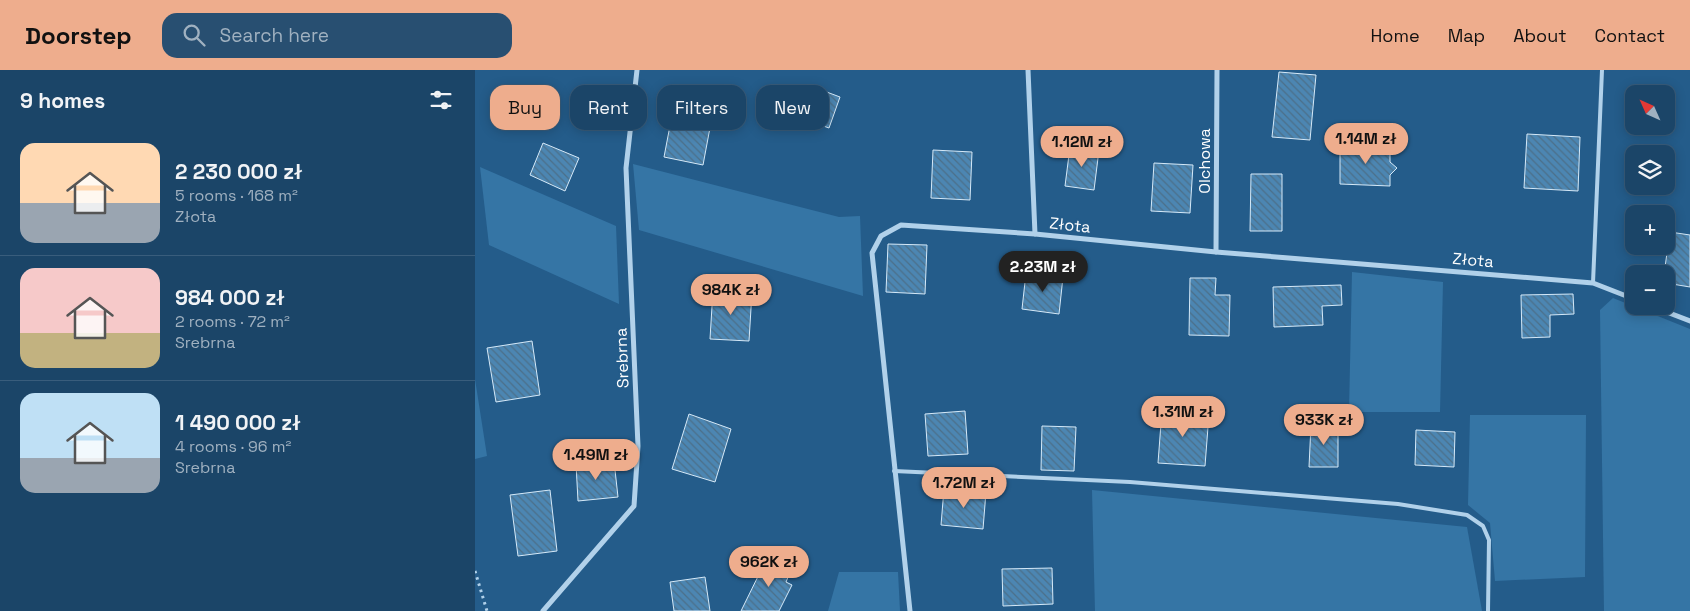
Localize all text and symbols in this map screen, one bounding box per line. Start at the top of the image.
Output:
search box [162,13,512,58]
text: Doorstep [25,20,132,51]
icon: search [180,21,208,49]
text: Search here [220,23,329,48]
text: Home [1371,24,1420,47]
text: Map [1448,24,1485,47]
text: About [1513,24,1567,47]
text: Contact [1595,24,1665,47]
chip: Buy [490,85,560,130]
chip: Rent [570,85,647,130]
chip: Filters [657,85,746,130]
chip: New [756,85,829,130]
north arrow [1625,85,1675,135]
map controls [1625,85,1675,315]
icon: filters [427,86,455,114]
text: 9 homes [20,87,105,114]
pin: 1.14M zł [1314,122,1418,165]
pin: 1.12M zł [1030,126,1134,168]
street label: Olchowa [1194,128,1215,194]
text: 1.14M zł [1335,128,1397,149]
text: 1.12M zł [1052,131,1112,152]
button: layers [1625,145,1675,195]
text: 2 230 000 zł [175,158,303,185]
icon: home [60,163,120,223]
text: 5 rooms · 168 m² [175,185,298,206]
button: + [1625,205,1675,255]
text: Złota [175,206,216,227]
street label: Złota [1048,212,1092,238]
street label: Złota [1452,248,1494,272]
pin: 2.23M zł [991,250,1095,293]
text: 2.23M zł [1010,256,1076,277]
button: − [1625,265,1675,315]
pin: 984K zł [685,274,777,316]
text: 984K zł [702,279,760,300]
text: 984 000 zł [175,284,285,311]
icon: home [60,288,120,348]
text: 2 rooms · 72 m² [175,311,290,332]
street label: Srebrna [610,327,634,389]
text: Srebrna [175,332,235,353]
pin: 1.31M zł [1131,396,1235,438]
text: 1.31M zł [1152,401,1214,422]
pin: 933K zł [1278,404,1370,446]
text: 1 490 000 zł [175,409,301,436]
text: 933K zł [1295,409,1353,430]
icon: home [60,413,120,473]
text: 4 rooms · 96 m² [175,436,291,457]
pin: 1.49M zł [544,438,648,481]
text: 1.49M zł [563,444,629,465]
text: Srebrna [175,457,235,478]
pin: 1.72M zł [912,466,1016,509]
text: 1.72M zł [933,472,995,493]
pin: 962K zł [723,546,815,588]
text: 962K zł [740,551,798,572]

